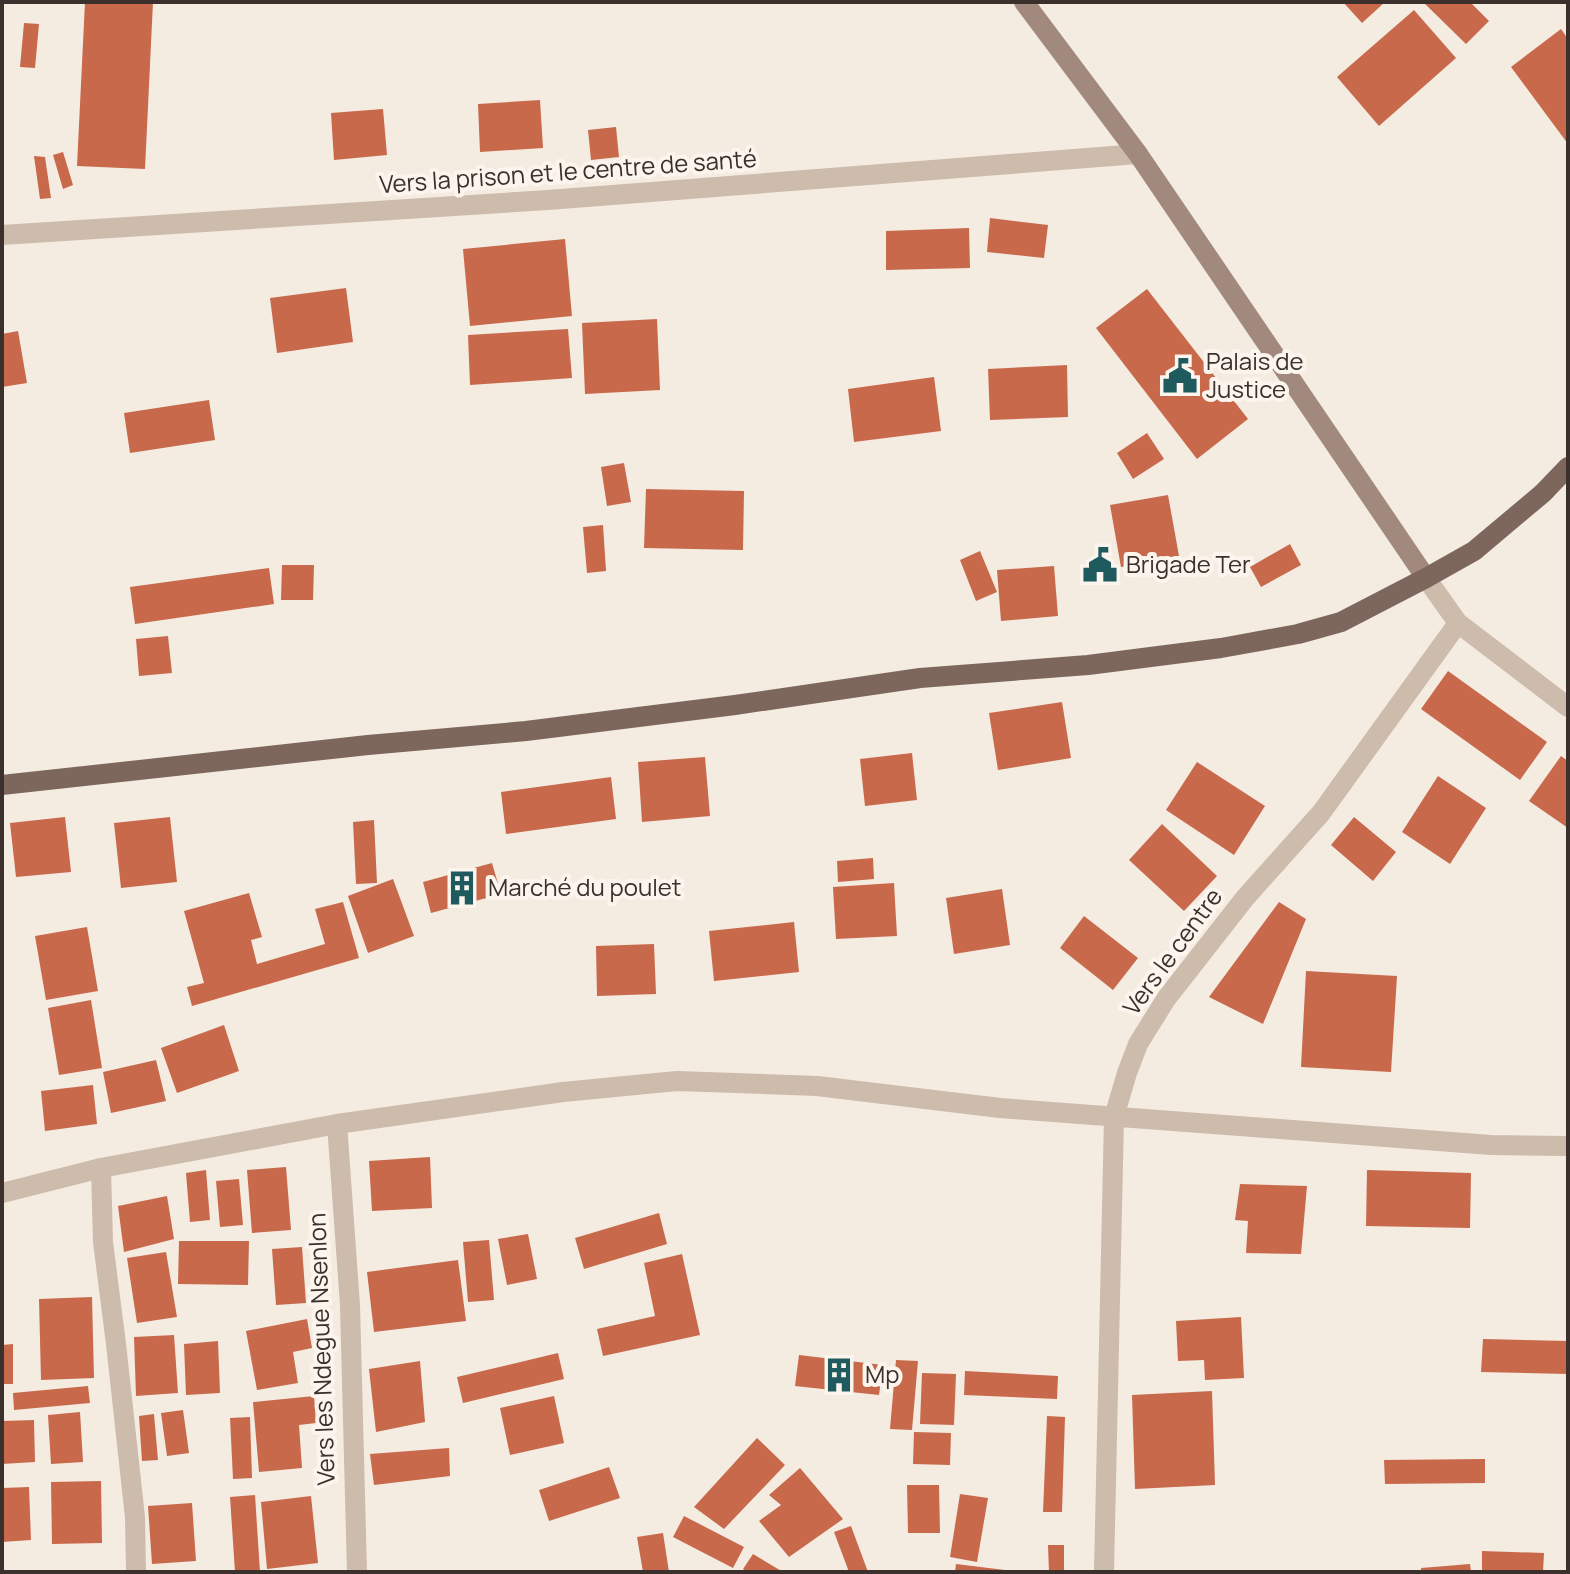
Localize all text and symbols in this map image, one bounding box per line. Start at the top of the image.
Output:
street label: Vers la prison et le centre de santé [378,141,758,200]
place label: Palais de Justice [1206,344,1303,405]
public building icon: Palais de Justice [1161,357,1199,395]
public building icon: Brigade Ter [1081,546,1119,584]
place label: Brigade Ter [1126,547,1251,580]
building icon: Marché du poulet [443,869,481,907]
place label: Marché du poulet [488,870,681,903]
street label: Vers le centre [1114,881,1229,1021]
street label: Vers les Ndegue Nsenlon [299,1212,342,1486]
building icon: Mp [820,1356,858,1394]
place label: Mp [865,1357,899,1390]

